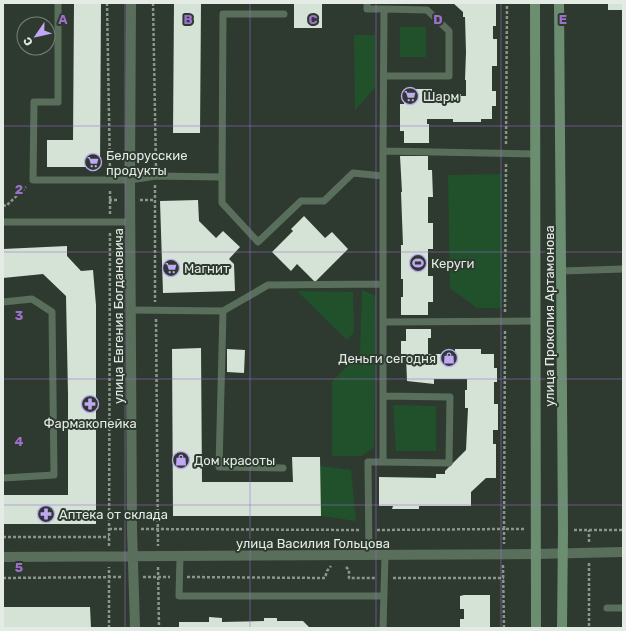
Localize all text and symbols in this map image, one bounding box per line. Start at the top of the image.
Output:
text: A [58,12,68,27]
text: B [183,12,193,27]
text: C [308,12,318,27]
text: D [433,12,443,27]
text: E [559,12,567,27]
north arrow [16,16,56,56]
text: С [20,34,36,48]
supermarket icon: Шарм [400,86,420,106]
place label: Шарм [423,89,459,104]
place label: Белорусские продукты [106,148,187,178]
supermarket icon: Белорусские продукты [83,152,103,172]
text: 2 [15,182,23,197]
street label: улица Прокопия Артамонова [542,225,557,407]
street label: улица Евгения Богдановича [111,228,126,404]
sports icon: Керуги [408,253,428,273]
place label: Керуги [431,256,474,271]
supermarket icon: Магнит [161,258,181,278]
place label: Магнит [184,261,230,276]
text: 3 [15,308,24,323]
shop icon: Деньги сегодня [439,348,459,368]
place label: Деньги сегодня [338,351,436,366]
pharmacy icon: Фармакопейка [80,394,100,414]
place label: Фармакопейка [43,416,137,431]
text: 4 [15,434,24,449]
shop icon: Дом красоты [171,450,191,470]
place label: Дом красоты [194,453,275,468]
pharmacy icon: Аптека от склада [36,504,56,524]
place label: Аптека от склада [59,507,168,522]
street label: улица Василия Гольцова [236,536,390,551]
text: 5 [15,560,23,575]

